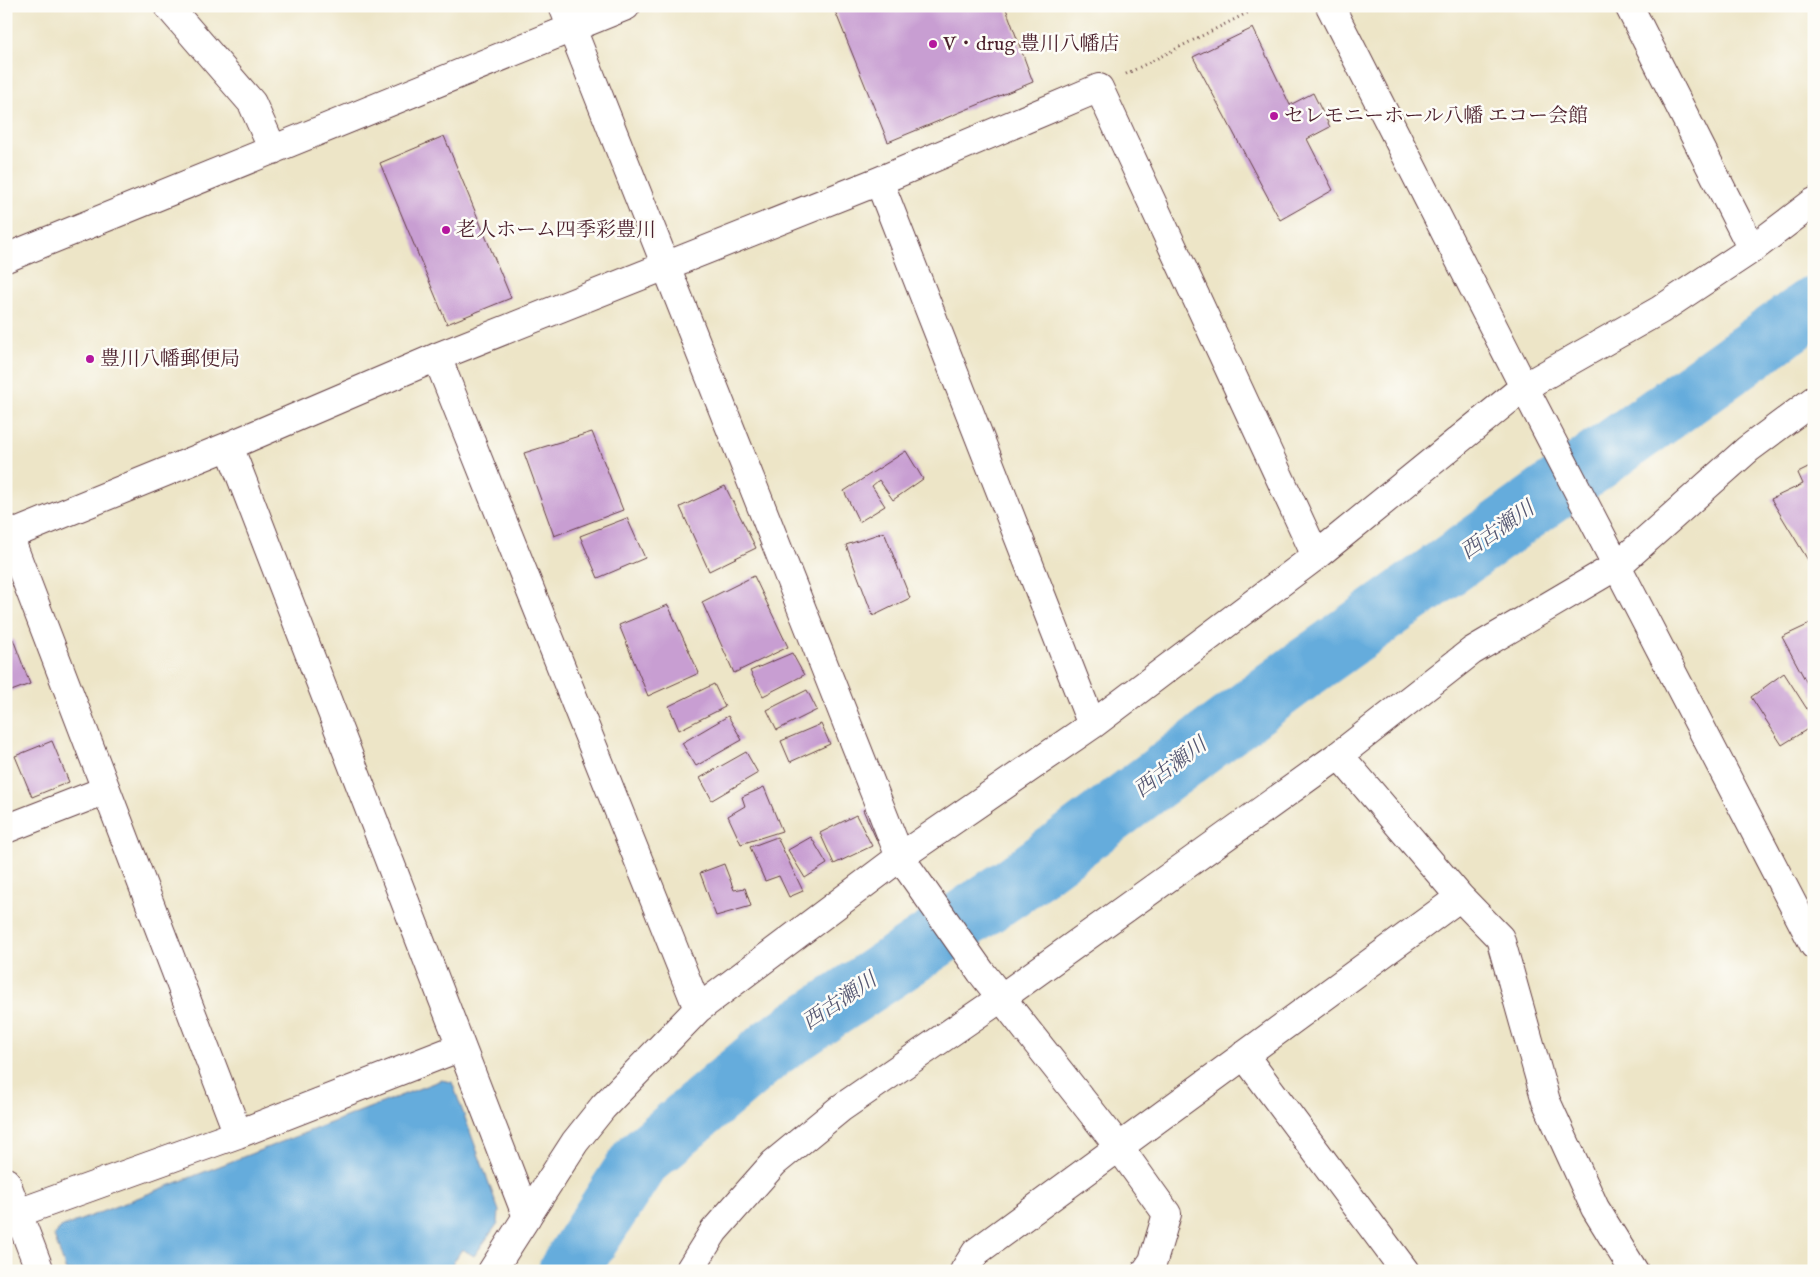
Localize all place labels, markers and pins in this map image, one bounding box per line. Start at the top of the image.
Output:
place label: V・drug 豊川八幡店 [942,32,1120,57]
marker: V・drug 豊川八幡店 [927,38,939,50]
place label: セレモニーホール八幡 エコー会館 [1284,104,1588,129]
marker: セレモニーホール八幡 エコー会館 [1268,110,1280,122]
place label: 老人ホーム四季彩豊川 [456,218,656,243]
marker: 老人ホーム四季彩豊川 [440,224,452,236]
place label: 豊川八幡郵便局 [100,347,240,372]
marker: 豊川八幡郵便局 [84,353,96,365]

